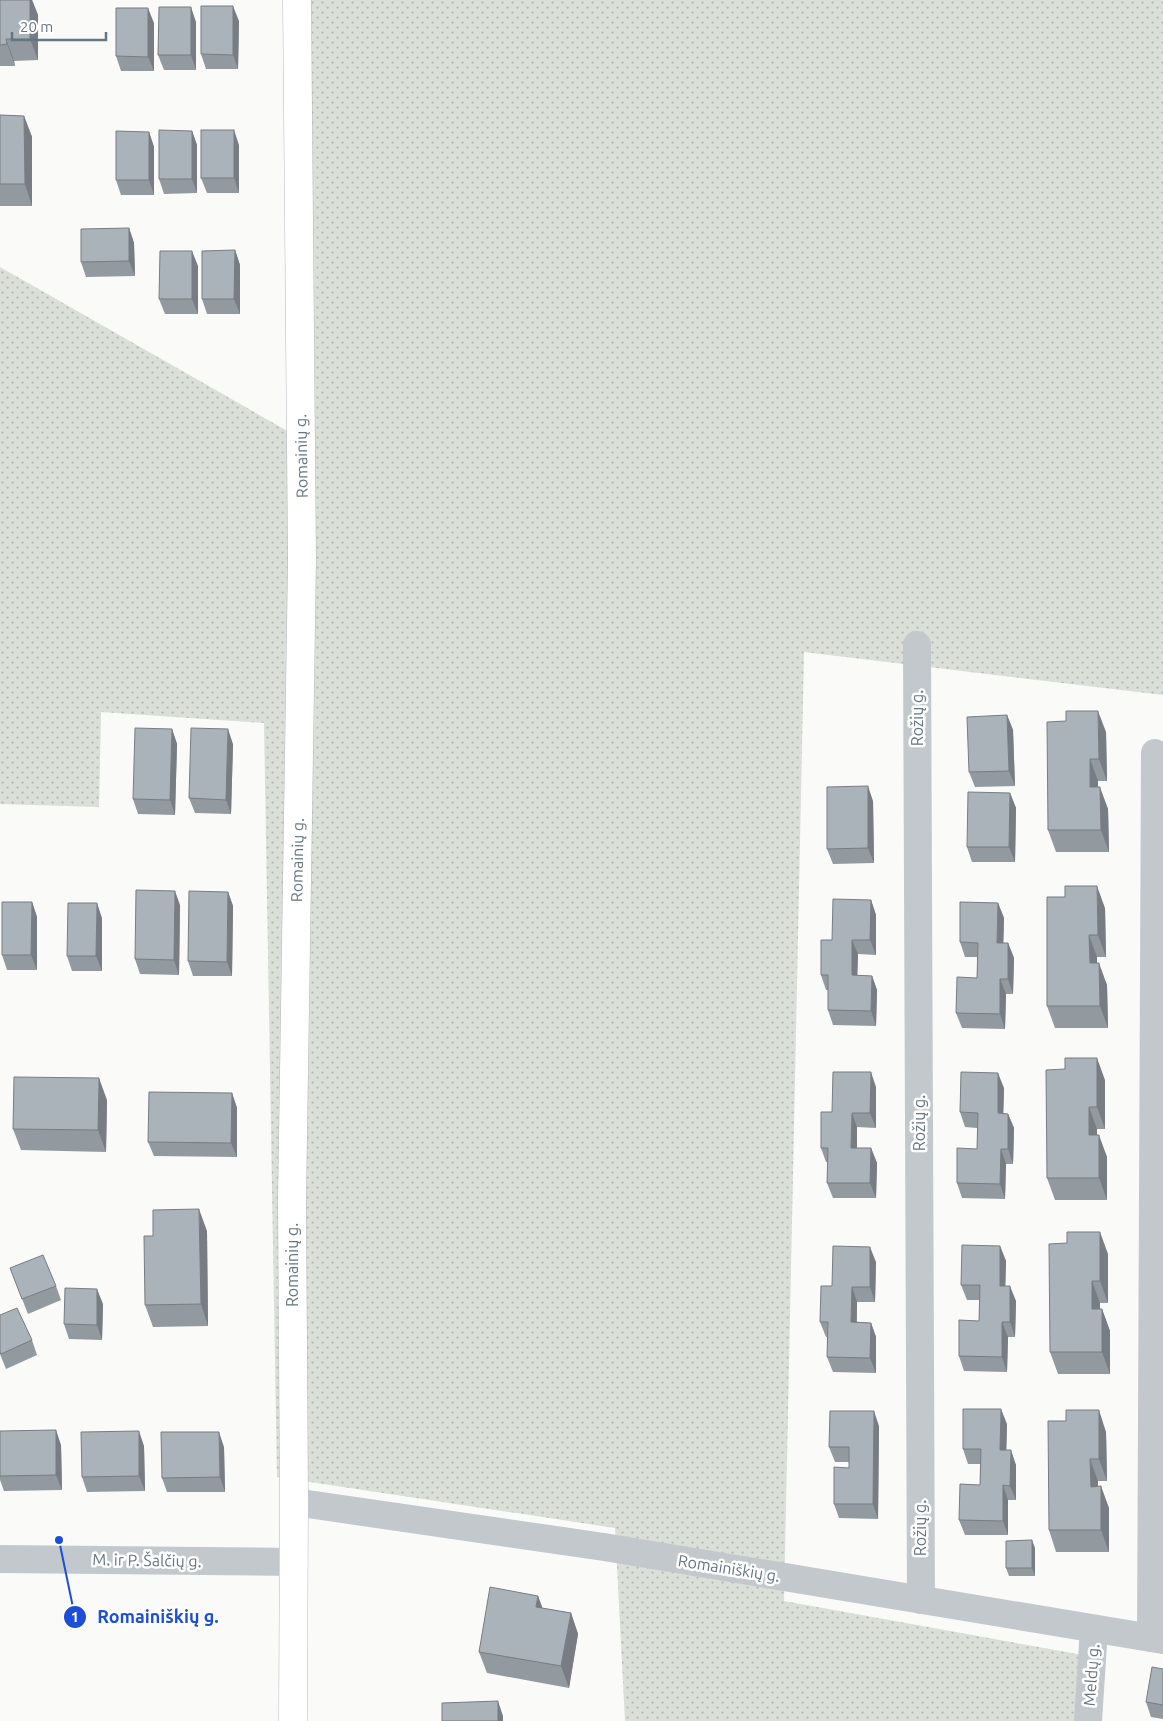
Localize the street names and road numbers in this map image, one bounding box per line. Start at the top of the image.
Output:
street label: Romainių g. [291,414,311,498]
street label: Rožių g. [908,690,926,746]
street label: Romainių g. [287,818,307,902]
street label: Rožių g. [910,1095,928,1151]
street label: Romainių g. [283,1223,301,1307]
street label: Rožių g. [911,1500,929,1556]
street label: M. ir P. Šalčių g. [92,1549,202,1570]
street label: Romainiškių g. [677,1551,781,1585]
street label: Meldų g. [1080,1643,1102,1707]

